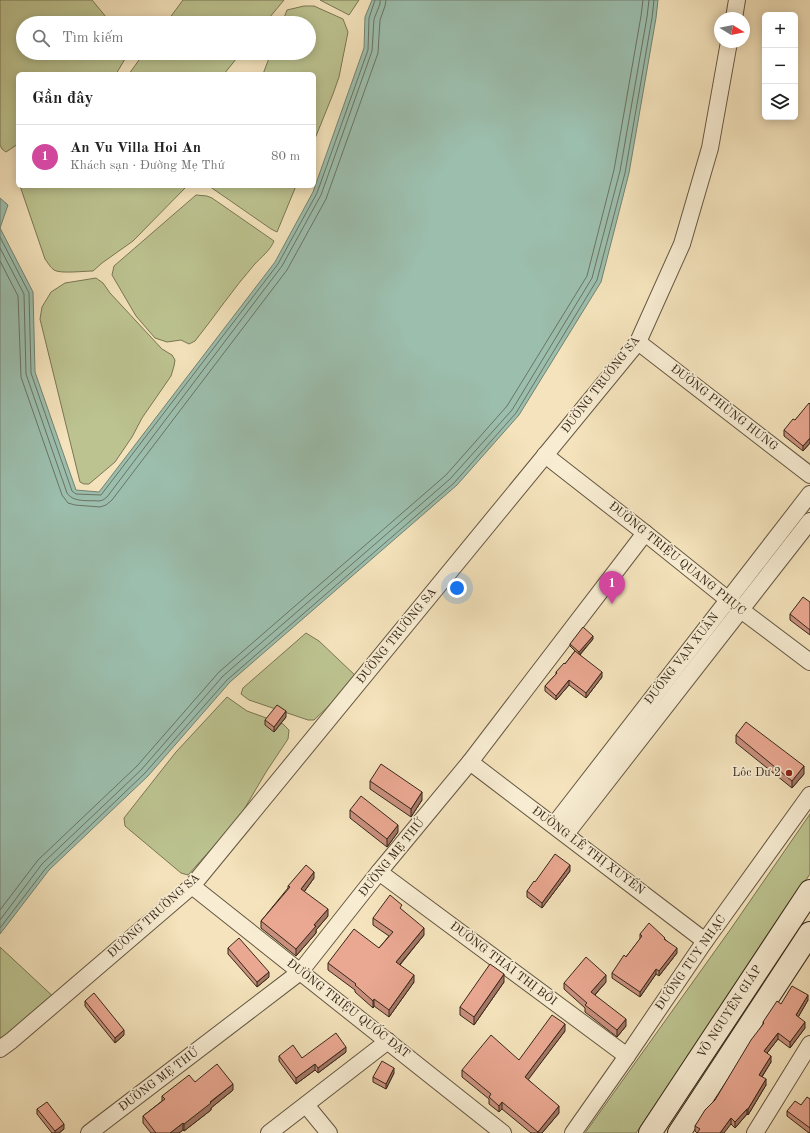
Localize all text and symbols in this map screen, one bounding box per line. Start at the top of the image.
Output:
north arrow [714,12,750,48]
map controls [762,12,798,120]
button: + [762,12,798,48]
search box [16,16,316,60]
icon: search [30,27,52,49]
text: Tìm kiếm [62,31,124,46]
button: − [762,48,798,84]
button: layers [762,84,798,120]
text: Gần đây [32,90,93,107]
text: An Vu Villa Hoi An [70,141,201,156]
text: 1 [41,150,49,163]
text: 80 m [271,150,300,163]
text: Khách sạn · Đường Mẹ Thứ [70,159,225,172]
street label: ĐƯỜNG TRƯỜNG SA [556,332,642,436]
street label: ĐƯỜNG PHÙNG HƯNG [668,359,783,454]
street label: ĐƯỜNG TRIỆU QUANG PHỤC [606,497,750,618]
pin: 1 [599,571,625,604]
your location [447,578,467,598]
street label: ĐƯỜNG TRƯỜNG SA [352,583,439,686]
street label: ĐƯỜNG VẠN XUÂN [640,609,721,707]
place label: Lôc Dư 2 [732,767,781,779]
marker: Lôc Dư 2 [784,768,794,778]
street label: ĐƯỜNG LÊ THỊ XUYẾN [529,802,649,897]
street label: ĐƯỜNG MẸ THỨ [354,814,427,899]
street label: ĐƯỜNG TRƯỜNG SA [103,869,202,960]
street label: ĐƯỜNG TUY NHẠC [650,911,728,1013]
street label: ĐƯỜNG THÁI THỊ BÔI [447,917,561,1008]
street label: ĐƯỜNG TRIỆU QUỐC ĐẠT [284,953,415,1061]
street label: VÕ NGUYÊN GIÁP [693,962,764,1060]
street label: ĐƯỜNG MẸ THỨ [114,1043,202,1114]

